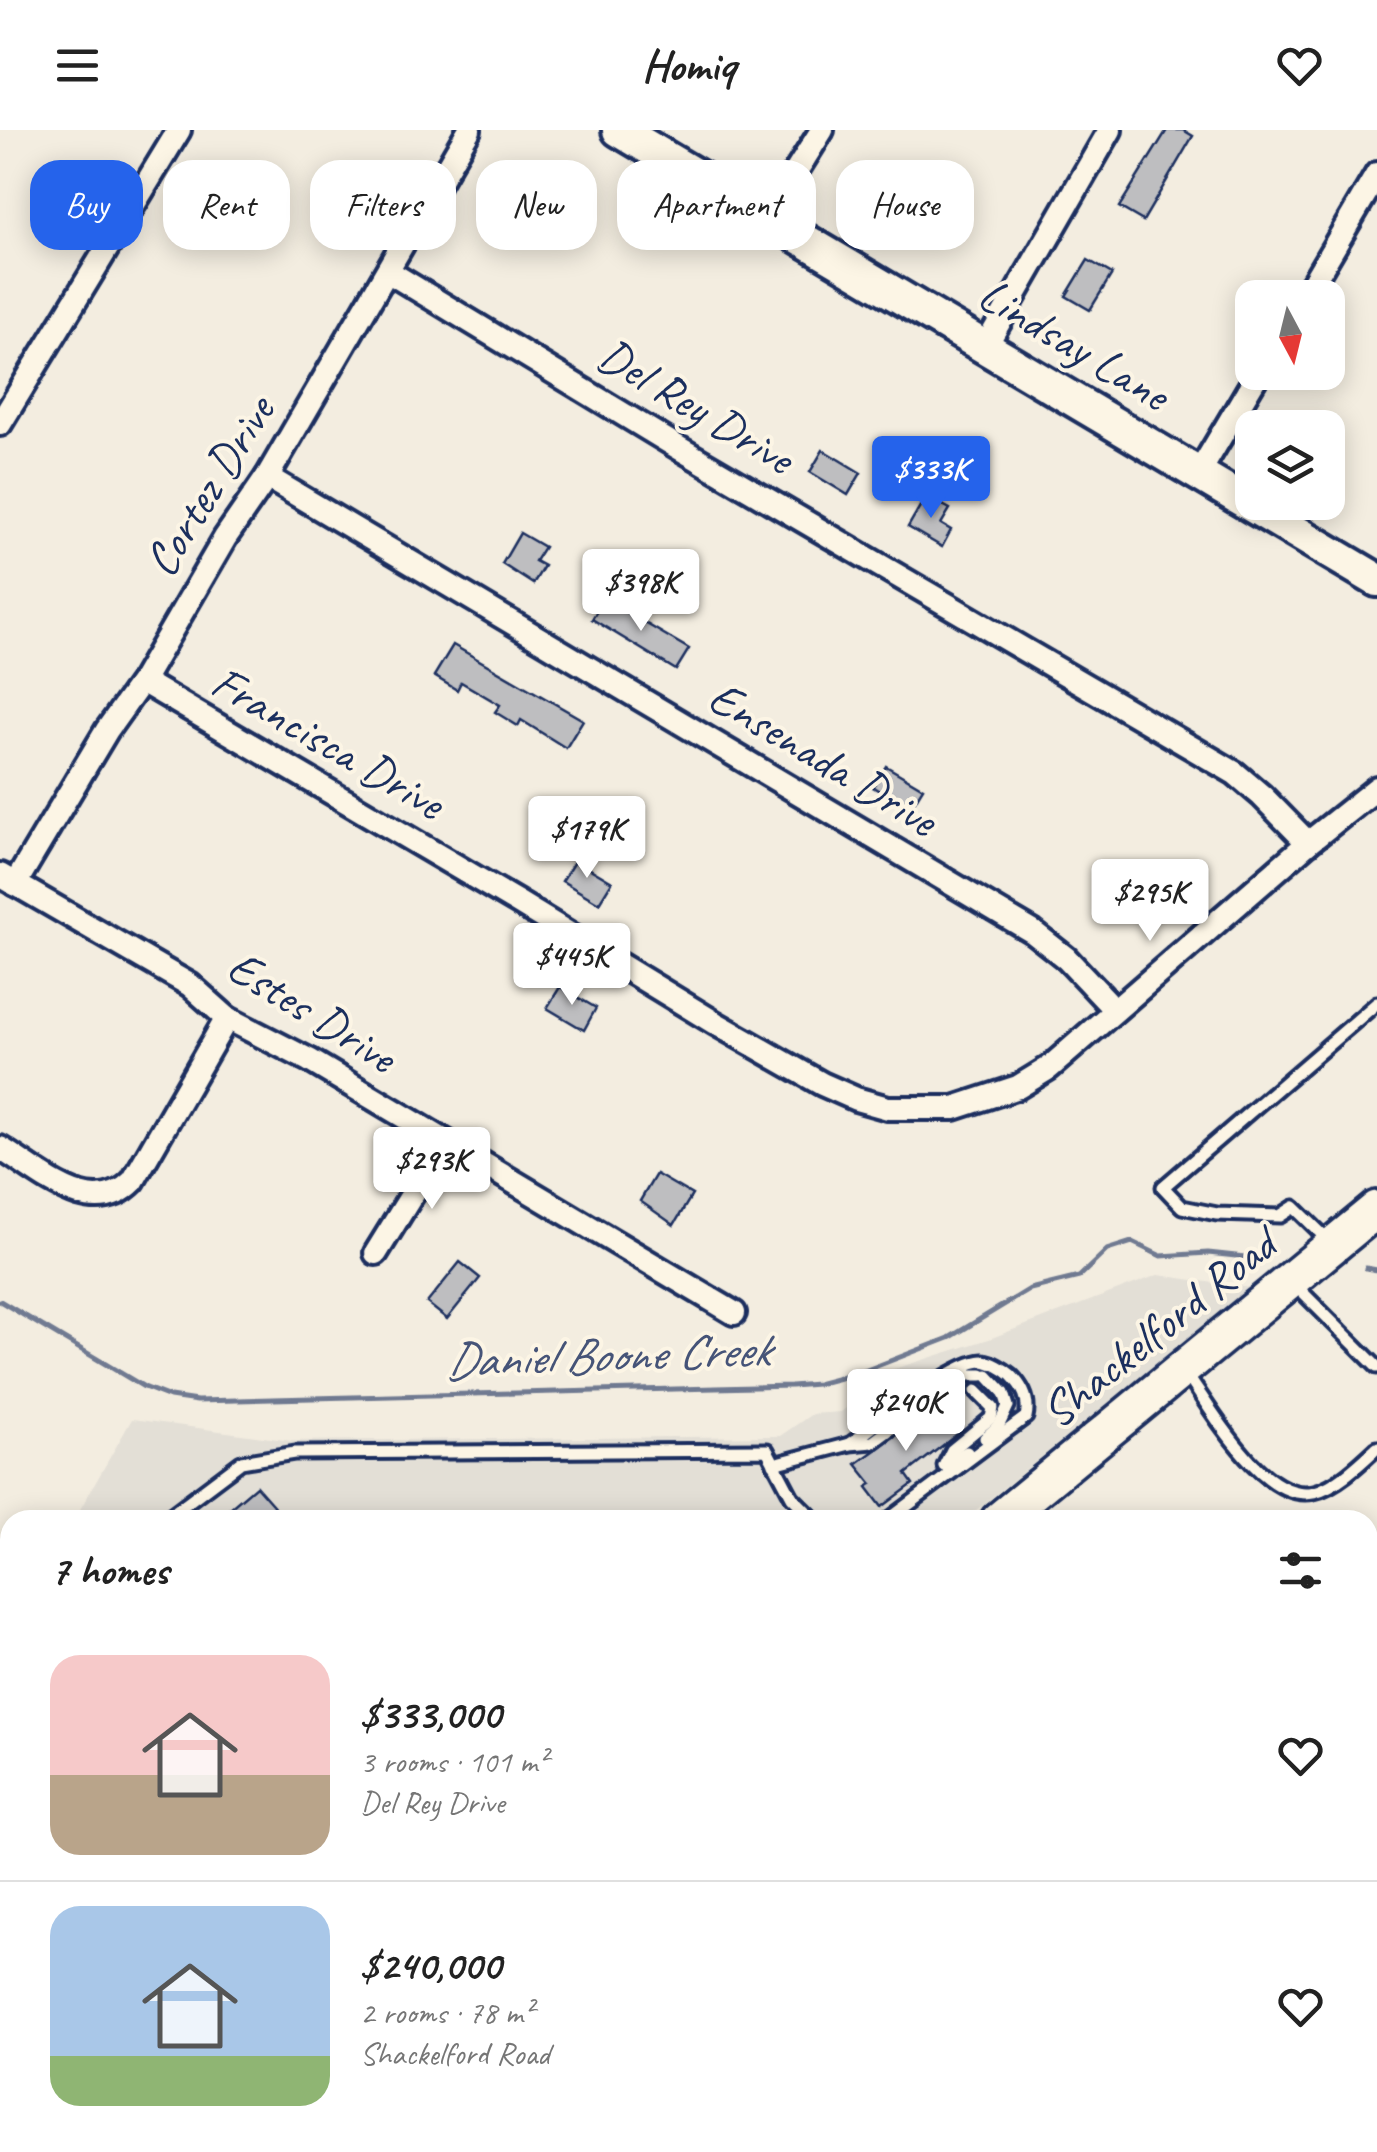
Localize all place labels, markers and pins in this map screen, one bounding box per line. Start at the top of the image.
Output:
pin: $333K [861,436,1001,521]
pin: $398K [571,549,711,634]
pin: $179K [517,796,657,881]
pin: $295K [1080,859,1220,944]
pin: $445K [502,923,642,1008]
pin: $293K [362,1127,502,1212]
pin: $240K [836,1369,976,1454]

